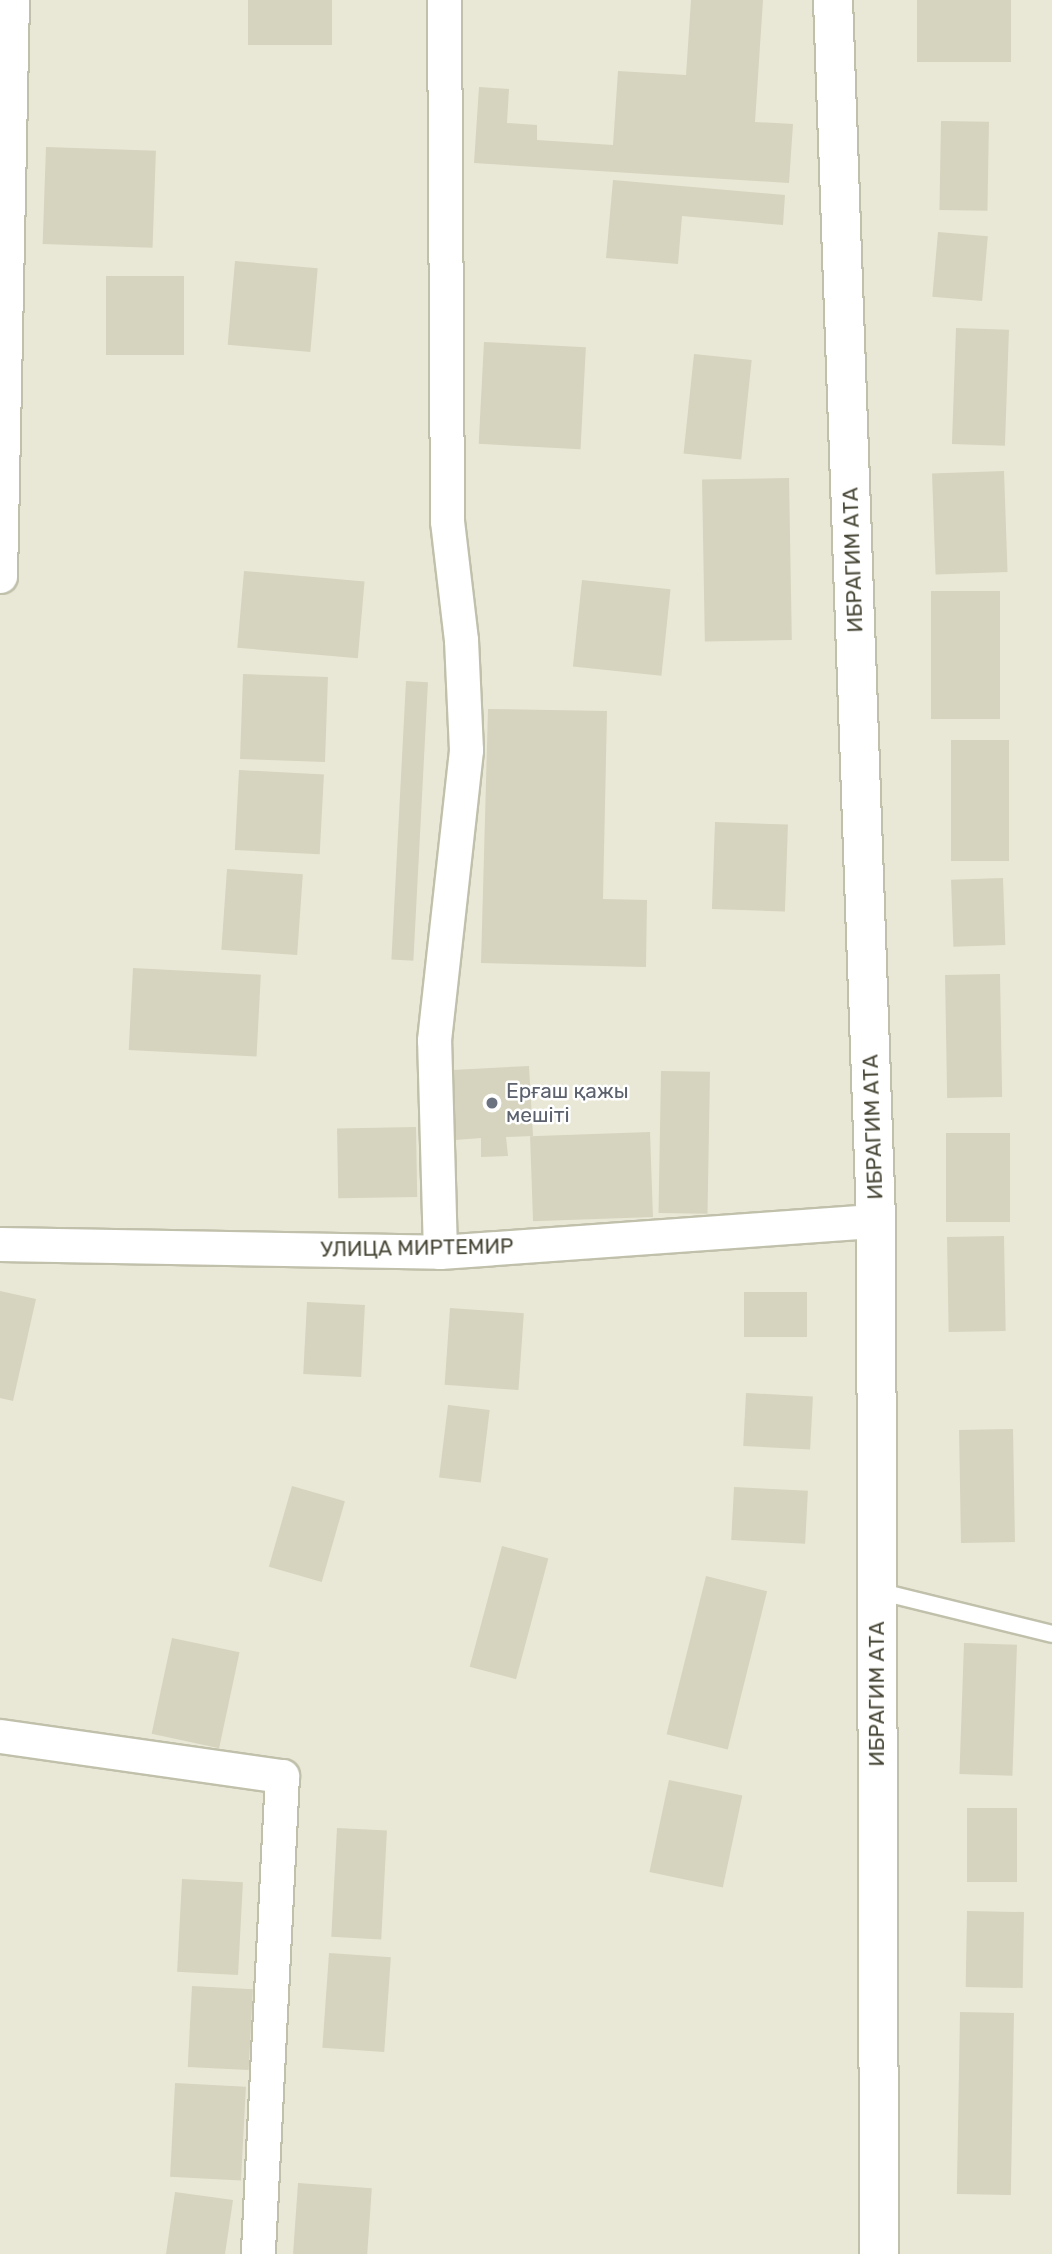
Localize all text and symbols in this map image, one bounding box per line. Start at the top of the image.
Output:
street label: ИБРАГИМ АТА [838,487,868,633]
street label: ИБРАГИМ АТА [858,1054,888,1200]
place label: Ерғаш қажы мешіті [506,1078,629,1128]
marker: Ерғаш қажы мешіті [484,1095,500,1111]
street label: УЛИЦА МИРТЕМИР [320,1234,514,1262]
street label: ИБРАГИМ АТА [864,1621,890,1767]

